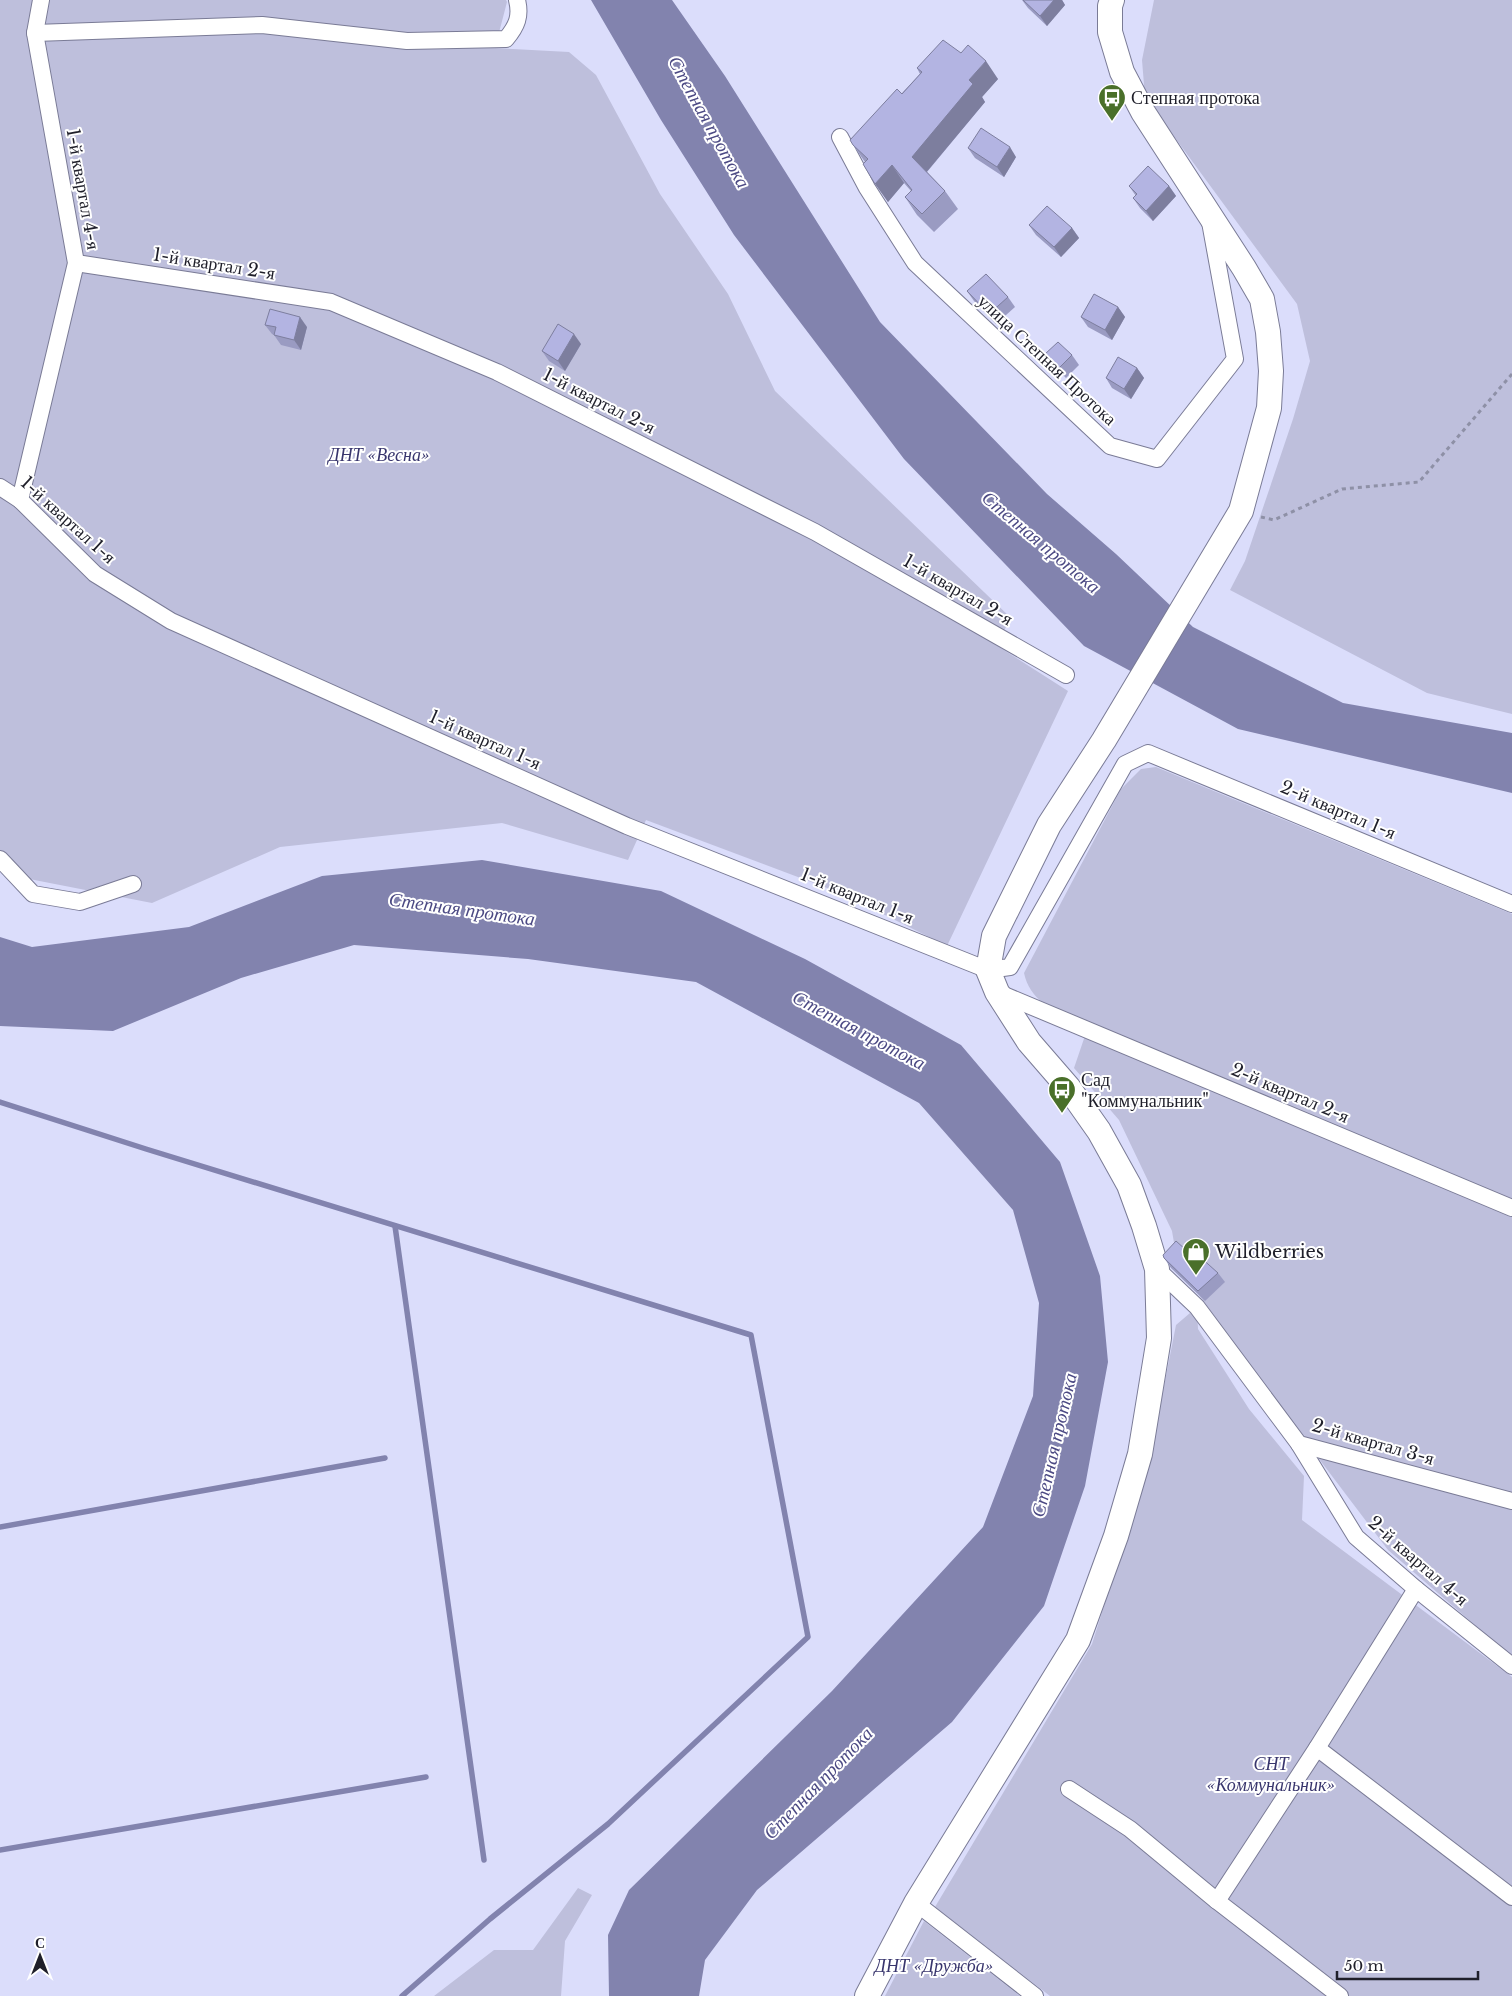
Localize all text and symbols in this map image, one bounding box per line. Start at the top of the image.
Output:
water label: Степная протока [663,52,755,192]
bus stop icon: Степная протока [1097,83,1127,122]
place label: Степная протока [1131,87,1260,109]
street label: 1-й квартал 4-я [62,127,104,251]
street label: 1-й квартал 2-я [152,244,276,284]
street label: улица Степная Протока [973,290,1121,430]
street label: 1-й квартал 2-я [539,363,659,439]
park label: ДНТ «Весна» [326,444,430,466]
street label: 1-й квартал 1-я [16,472,120,568]
water label: Степная протока [977,486,1105,598]
street label: 1-й квартал 2-я [899,550,1017,630]
street label: 1-й квартал 1-я [426,706,544,774]
street label: 2-й квартал 1-я [1277,776,1399,844]
street label: 1-й квартал 1-я [797,863,917,929]
water label: Степная протока [388,887,536,931]
water label: Степная протока [789,985,929,1075]
street label: 2-й квартал 2-я [1228,1058,1352,1128]
place label: Сад "Коммунальник" [1081,1069,1209,1112]
bus stop icon: Сад "Коммунальник" [1047,1075,1077,1114]
shop icon: Wildberries [1181,1237,1211,1276]
place label: Wildberries [1214,1241,1324,1263]
water label: Степная протока [1026,1371,1082,1519]
street label: 2-й квартал 3-я [1309,1414,1437,1470]
street label: 2-й квартал 4-я [1363,1512,1473,1610]
water label: Степная протока [759,1722,877,1844]
park label: СНТ «Коммунальник» [1207,1753,1335,1796]
north arrow [15,1931,65,1981]
text: С [35,1934,45,1952]
scale bar [1337,1948,1478,1980]
park label: ДНТ «Дружба» [873,1955,993,1977]
text: 50 m [1344,1956,1384,1975]

